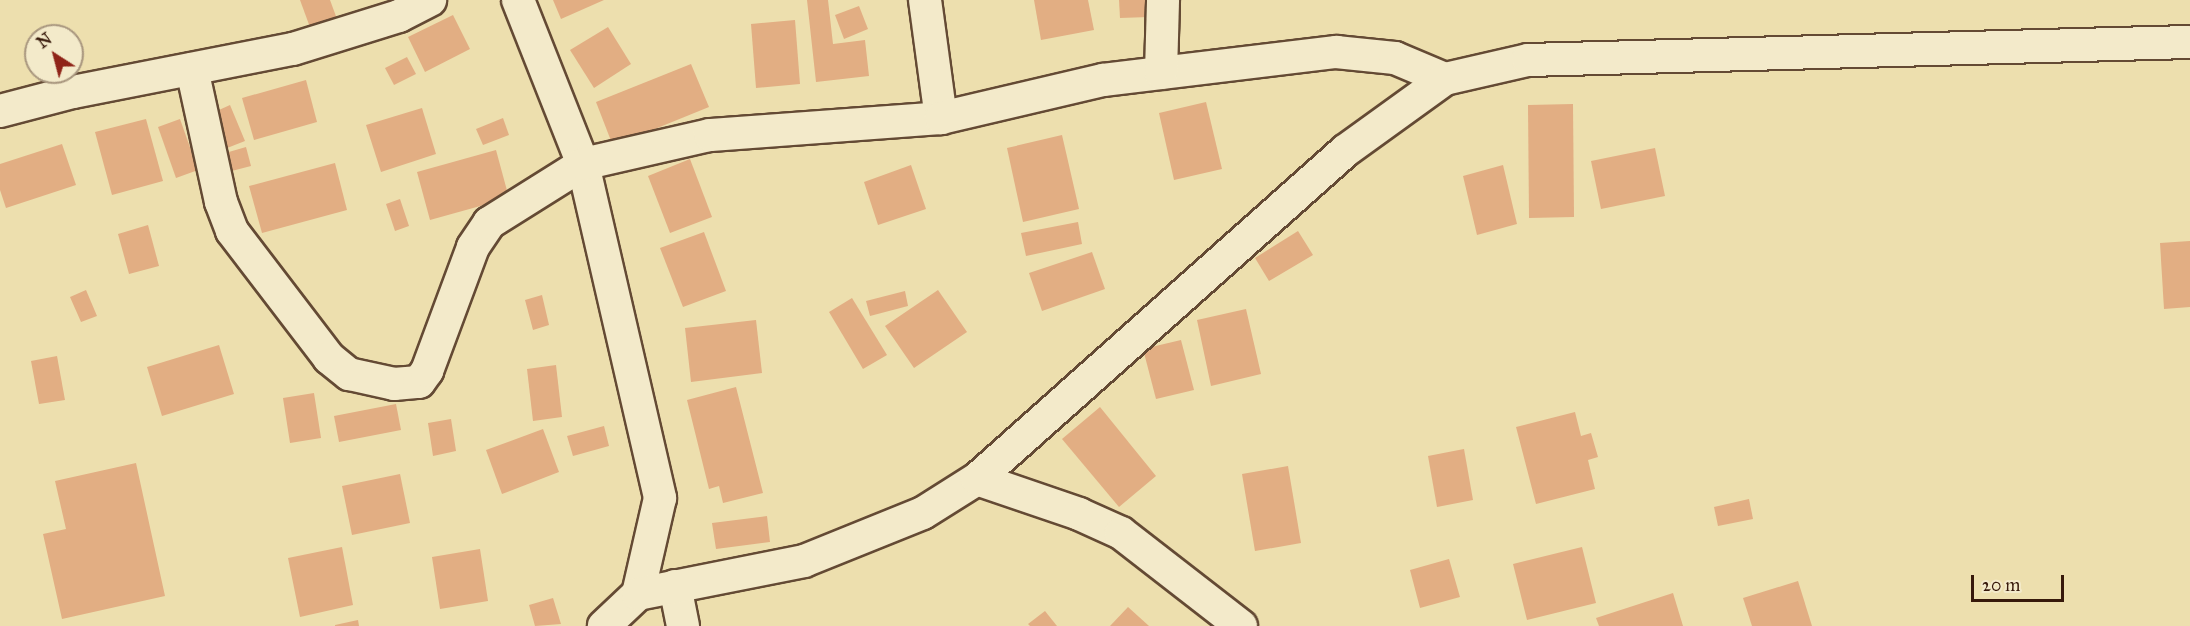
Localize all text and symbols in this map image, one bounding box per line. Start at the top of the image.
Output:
north arrow [24,24,84,84]
text: N [33,29,55,52]
scale bar [1974,563,2067,601]
text: 20 m [1982,574,2020,596]

